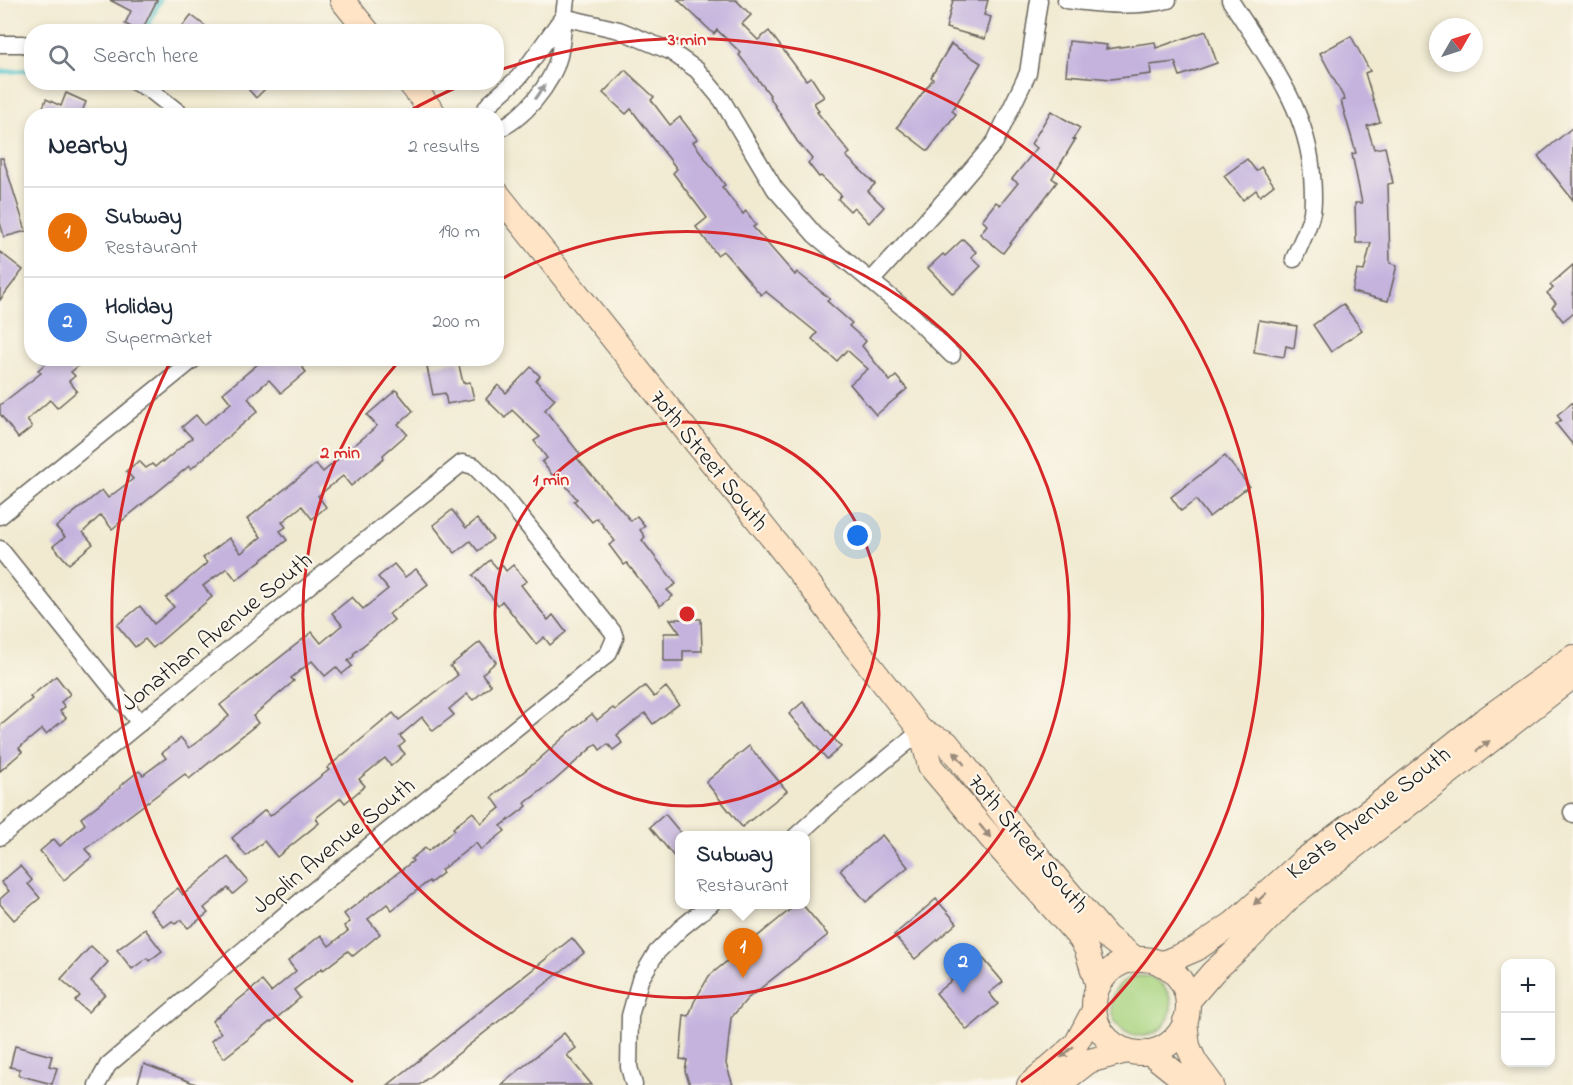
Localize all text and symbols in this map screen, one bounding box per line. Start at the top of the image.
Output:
north arrow [1429,18,1483,72]
search box [24,24,504,90]
text: 3 min [667,28,706,54]
icon: search [45,41,78,74]
text: Search here [93,41,198,73]
one-way arrow [534,85,546,101]
text: Nearby [48,128,127,166]
text: 2 results [408,133,480,162]
text: Subway [105,202,182,234]
text: 1 [64,218,71,247]
text: 190 m [438,218,480,247]
text: Restaurant [105,234,198,263]
text: Holiday [105,292,173,324]
text: 2 [63,308,72,337]
text: 200 m [432,308,480,337]
text: Supermarket [105,324,212,353]
street label: 70th Street South [640,383,776,540]
text: 2 min [319,441,360,467]
text: 1 min [533,468,569,494]
your location [843,521,872,550]
street label: Jonathan Avenue South [114,544,321,721]
centre of rings [677,604,697,624]
street label: Keats Avenue South [1280,738,1459,889]
one-way arrow [1476,740,1491,752]
one-way arrow [954,751,966,766]
street label: 70th Street South [958,767,1096,922]
street label: Joplin Avenue South [245,770,424,924]
one-way arrow [978,823,991,838]
popup [675,831,810,909]
text: Subway [696,840,773,872]
text: Restaurant [696,872,789,901]
one-way arrow [1253,892,1268,905]
pin: 1 [724,928,762,978]
pin: 2 [944,944,982,993]
map controls [1501,959,1555,1067]
button: + [1501,959,1555,1013]
button: − [1501,1013,1555,1067]
one-way arrow [1060,1045,1075,1058]

